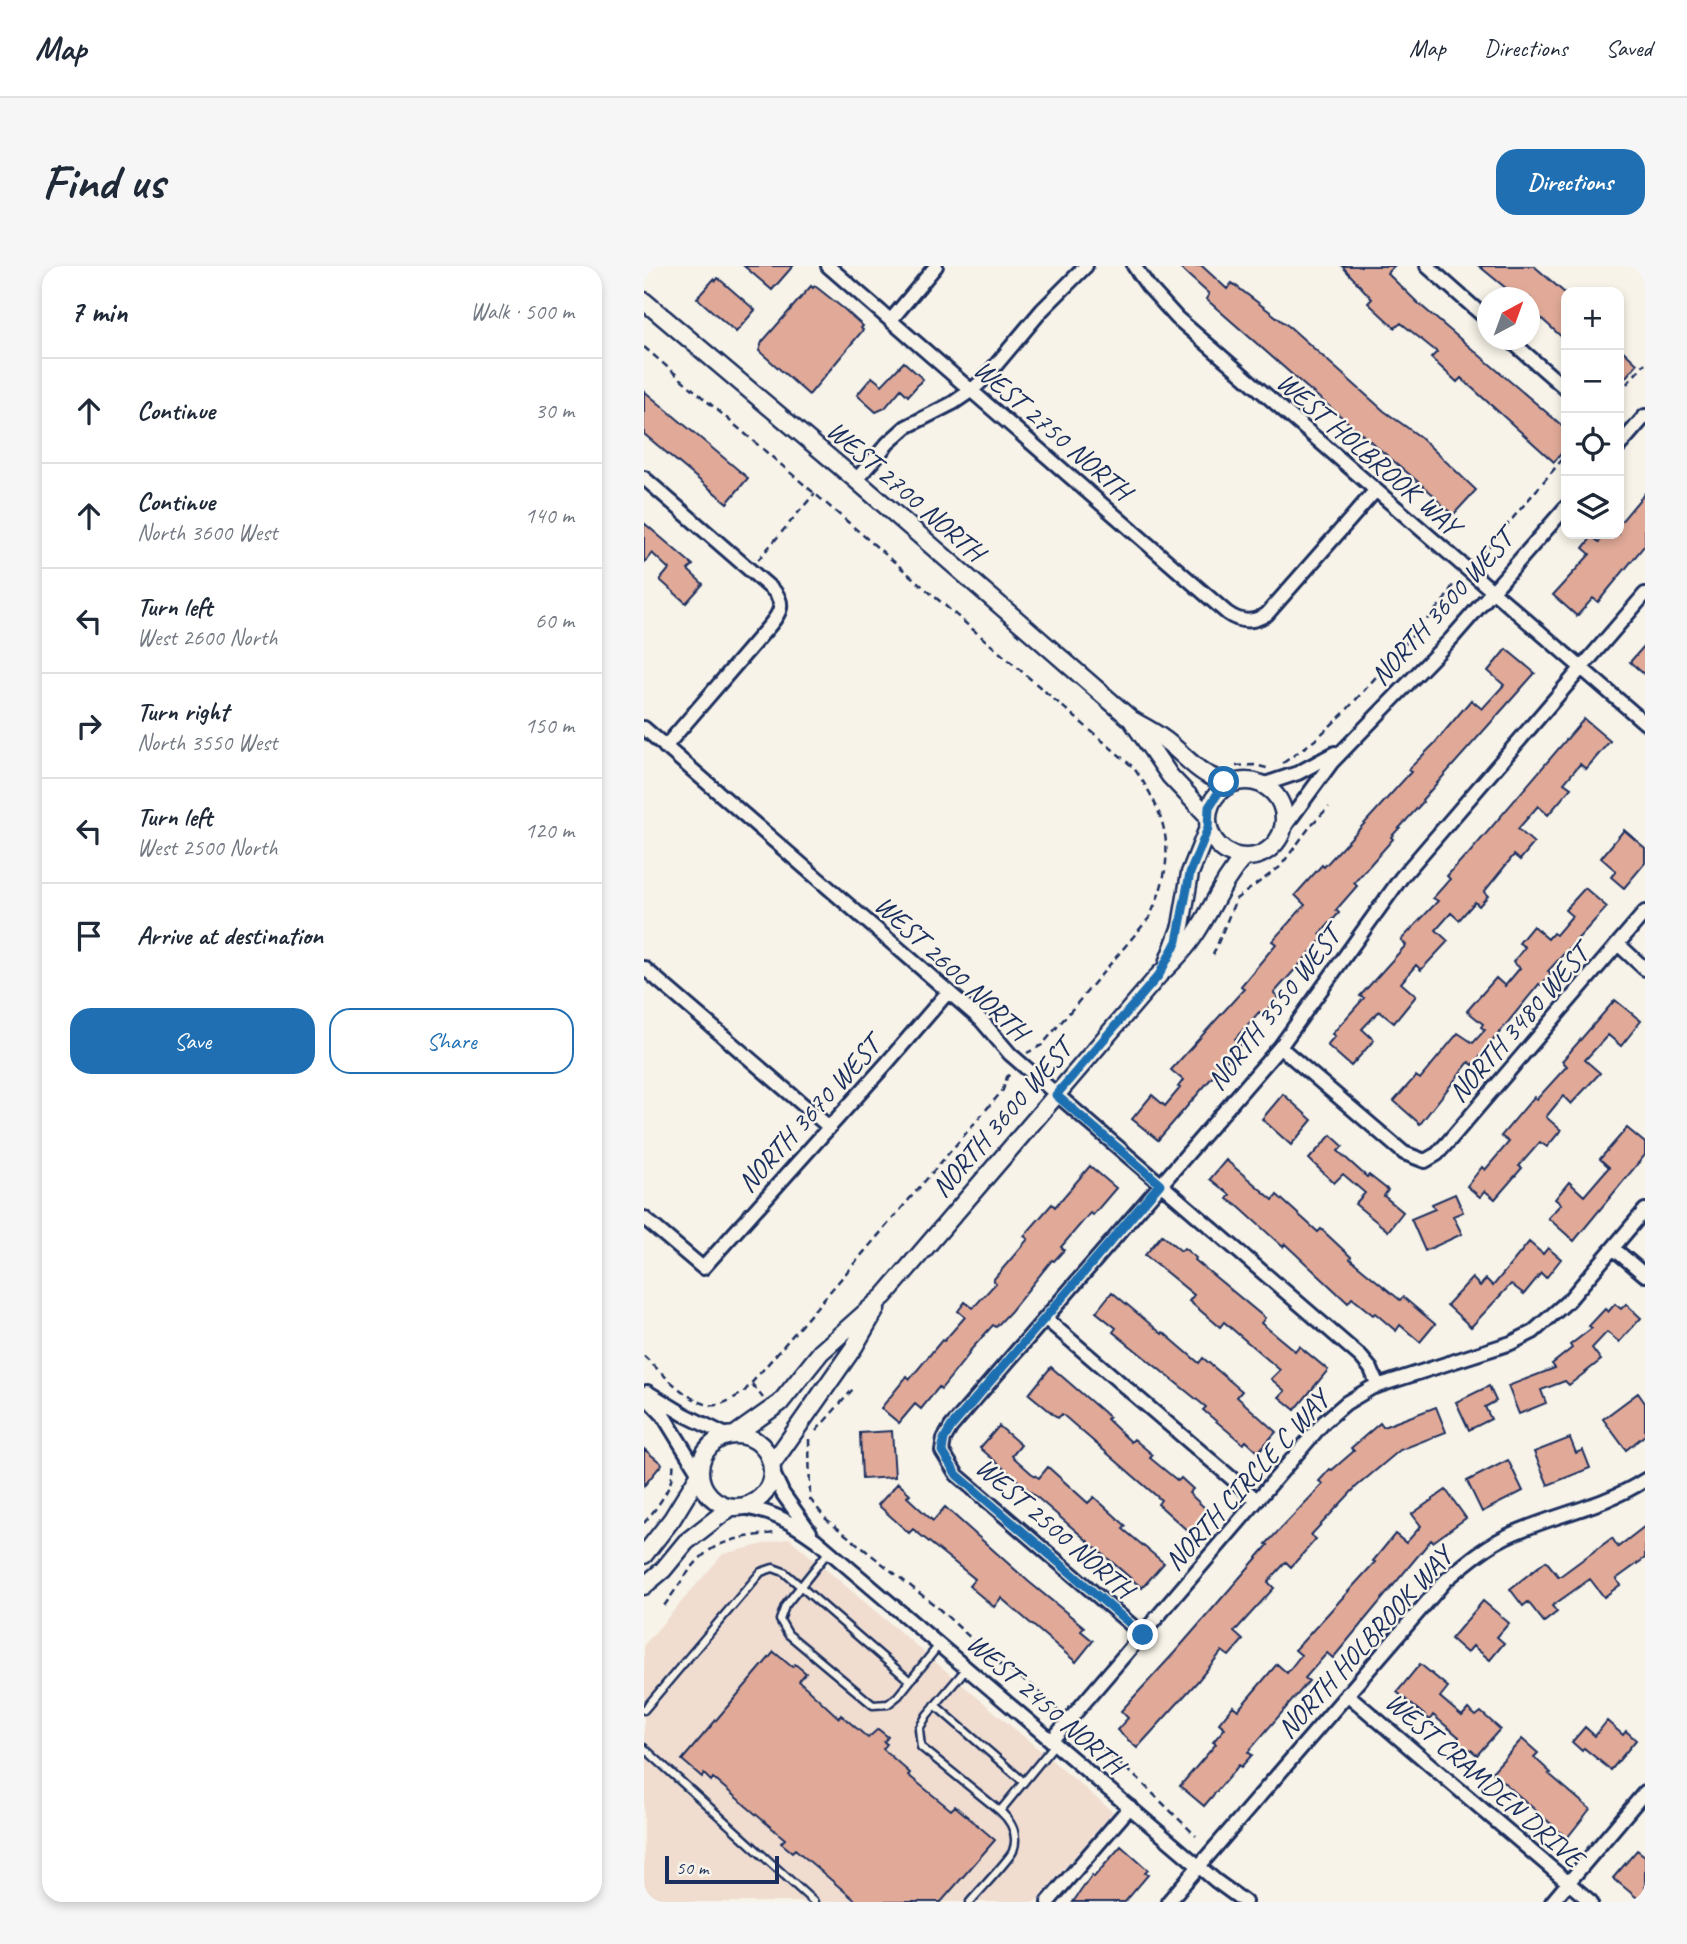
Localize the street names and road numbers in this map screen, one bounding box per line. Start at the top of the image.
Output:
street label: WEST 2750 NORTH [967,351,1142,510]
street label: WEST HOLBROOK WAY [1270,364,1472,546]
street label: WEST 2700 NORTH [820,412,995,571]
street label: NORTH 3600 WEST [1362,517,1525,692]
street label: WEST 2600 NORTH [868,887,1039,1050]
street label: NORTH 3550 WEST [1199,914,1352,1097]
street label: NORTH 3480 WEST [1440,932,1601,1109]
street label: NORTH 3670 WEST [729,1024,892,1199]
street label: NORTH 3600 WEST [923,1027,1084,1204]
street label: NORTH CIRCLE C WAY [1156,1380,1339,1578]
street label: WEST 2500 NORTH [969,1449,1144,1608]
street label: NORTH HOLBROOK WAY [1269,1537,1462,1745]
street label: WEST 2450 NORTH [960,1625,1135,1784]
street label: WEST CRAMDEN DRIVE [1379,1684,1594,1877]

